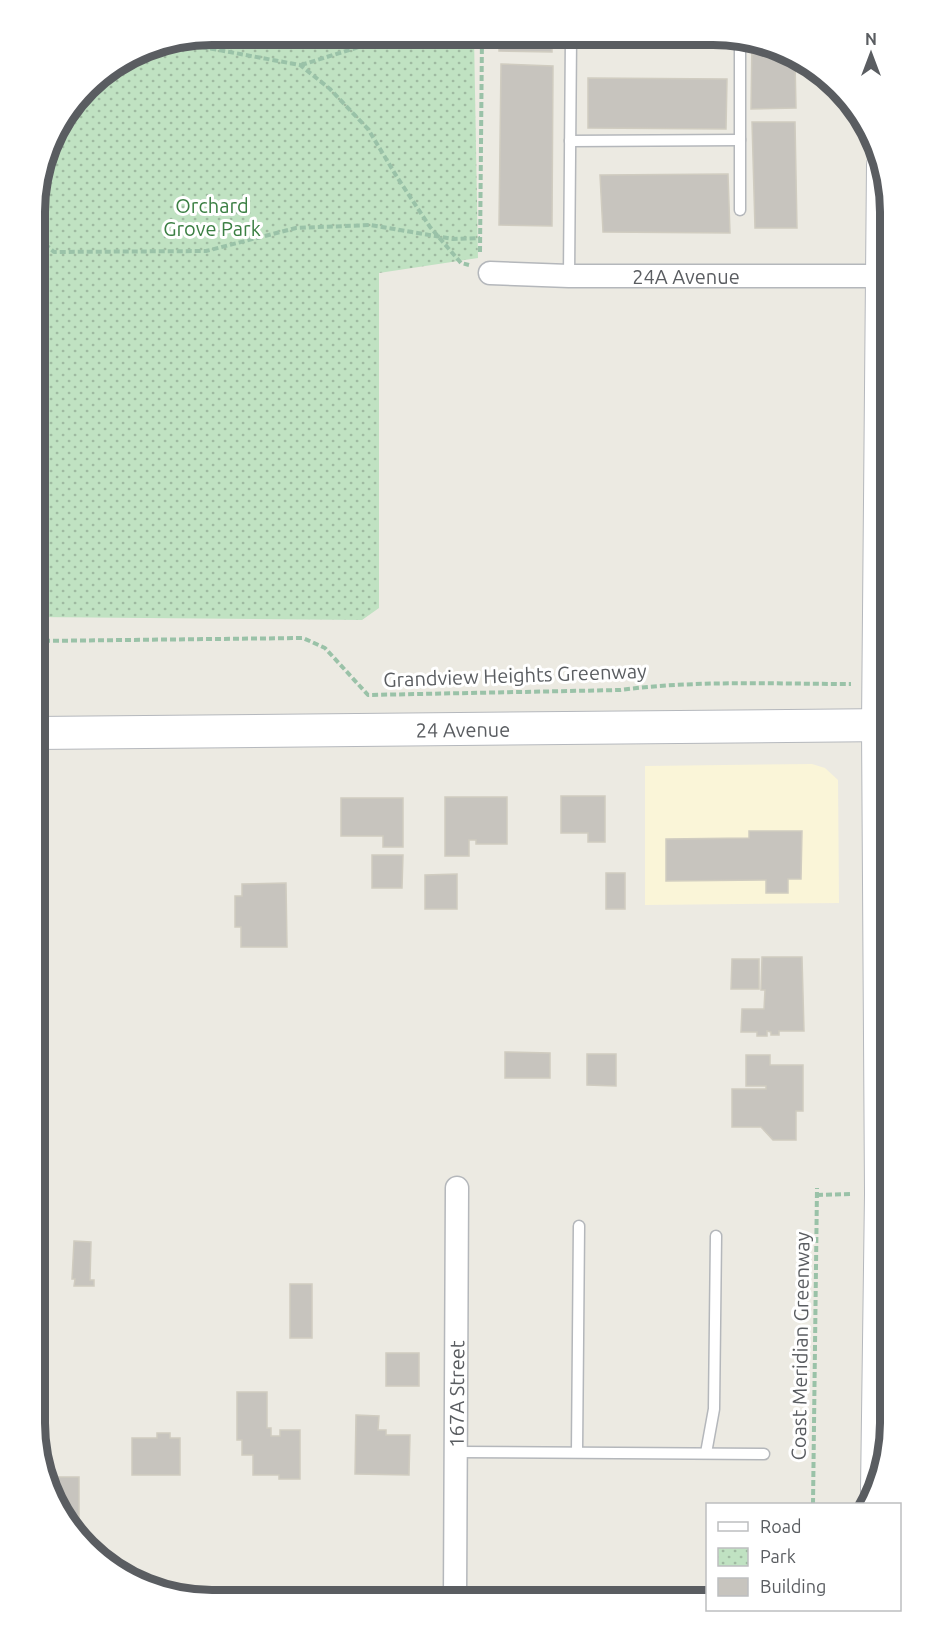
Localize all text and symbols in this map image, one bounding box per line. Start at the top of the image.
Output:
north arrow [841,24,901,84]
text: N [865,30,877,48]
park label: Orchard Grove Park [163,194,261,240]
street label: 24A Avenue [632,265,740,288]
street label: Grandview Heights Greenway [383,659,647,691]
street label: 24 Avenue [416,717,510,741]
street label: Coast Meridian Greenway [787,1231,814,1461]
street label: 167A Street [444,1340,468,1448]
legend [706,1503,901,1611]
text: Road [760,1516,802,1536]
text: Park [760,1546,796,1566]
text: Building [760,1576,826,1596]

